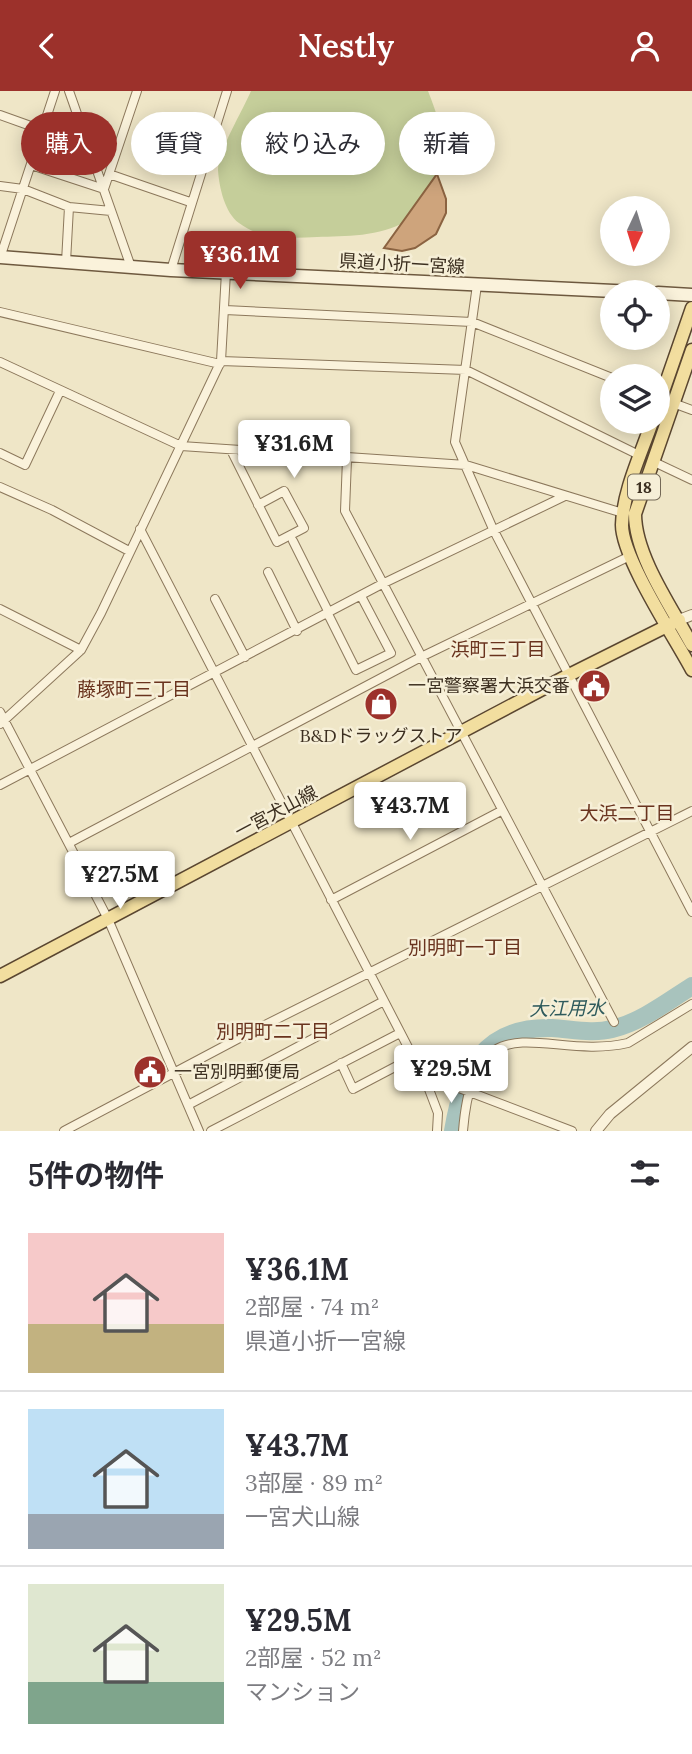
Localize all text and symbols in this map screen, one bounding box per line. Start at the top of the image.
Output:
text: Nestly [298,25,394,66]
icon: back [28,27,66,65]
icon: person [626,27,664,65]
chip: 購入 [21,112,117,175]
chip: 賃貸 [131,112,227,175]
chip: 絞り込み [241,112,385,175]
chip: 新着 [399,112,495,175]
north arrow [600,196,670,266]
map controls [600,196,670,434]
pin: ¥36.1M [183,231,297,291]
text: ¥36.1M [200,239,280,268]
street label: 県道小折一宮線 [339,249,466,278]
button: locate [600,280,670,350]
button: layers [600,364,670,434]
pin: ¥31.6M [237,421,351,480]
text: ¥31.6M [254,428,334,457]
road number: 18 [628,475,660,499]
district label: 浜町三丁目 [450,637,546,661]
public building icon: 一宮警察署大浜交番 [575,667,613,705]
place label: 一宮警察署大浜交番 [408,674,570,697]
district label: 藤塚町三丁目 [77,677,191,701]
shop icon: B&Dドラッグストア [362,685,400,723]
place label: B&Dドラッグストア [299,724,463,747]
street label: 一宮犬山線 [231,780,321,843]
pin: ¥43.7M [353,783,467,842]
text: ¥43.7M [370,790,450,819]
district label: 大浜二丁目 [579,801,675,825]
pin: ¥27.5M [63,851,177,911]
text: ¥27.5M [81,859,159,888]
district label: 別明町一丁目 [408,935,522,959]
water label: 大江用水 [529,995,607,1021]
district label: 別明町二丁目 [216,1019,330,1043]
pin: ¥29.5M [394,1045,508,1105]
public building icon: 一宮別明郵便局 [131,1053,169,1091]
text: ¥29.5M [410,1053,492,1082]
place label: 一宮別明郵便局 [174,1060,300,1083]
icon: filters [626,1154,664,1192]
text: 5件の物件 [28,1156,164,1194]
text: ¥36.1M [245,1250,349,1288]
icon: home [84,1261,168,1345]
text: 2部屋 · 74 m² [245,1292,379,1321]
text: 県道小折一宮線 [245,1326,406,1355]
text: ¥43.7M [245,1426,349,1464]
icon: home [84,1437,168,1521]
text: 3部屋 · 89 m² [245,1468,383,1497]
text: 一宮犬山線 [245,1502,360,1531]
text: ¥29.5M [245,1601,352,1639]
icon: home [84,1612,168,1696]
text: 2部屋 · 52 m² [245,1643,382,1672]
text: マンション [245,1677,360,1706]

